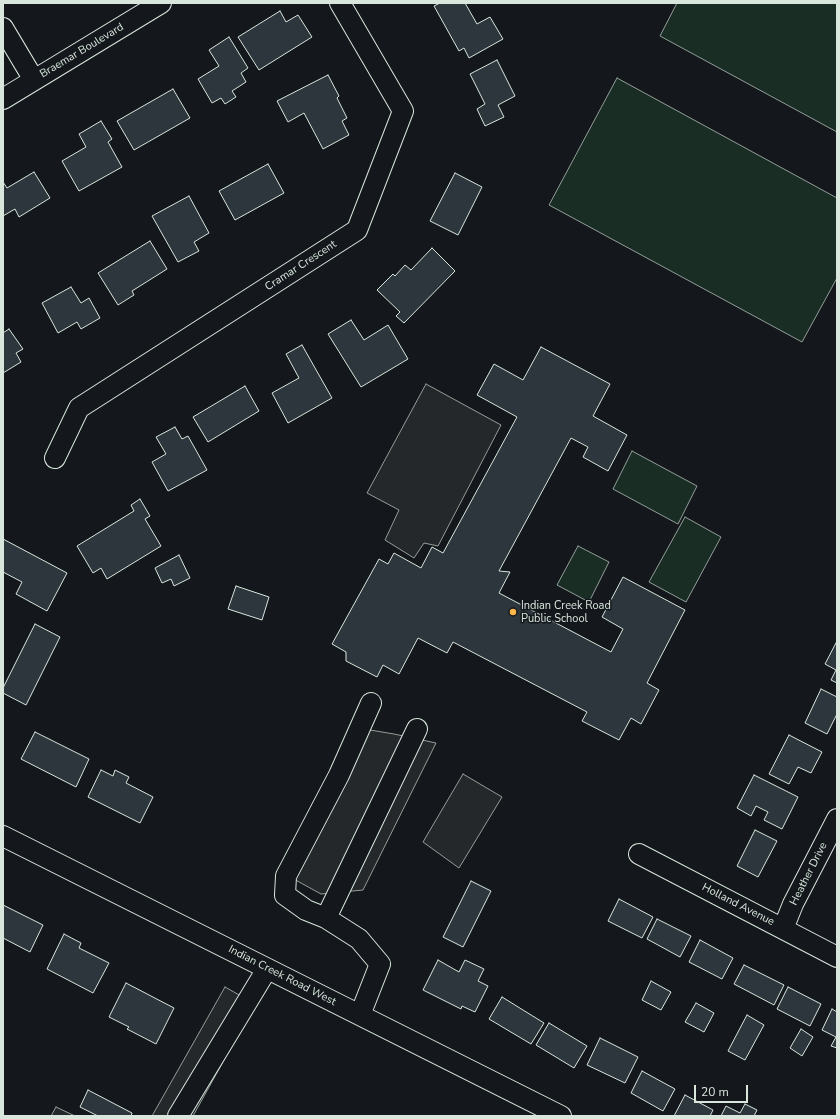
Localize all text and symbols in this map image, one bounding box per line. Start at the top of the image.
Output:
street label: Braemar Boulevard [38,21,126,81]
street label: Cramar Crescent [263,238,339,294]
place label: Indian Creek Road Public School [521,599,611,625]
marker: Indian Creek Road Public School [508,607,518,617]
street label: Heather Drive [787,840,831,908]
street label: Holland Avenue [699,881,777,929]
street label: Indian Creek Road West [226,943,338,1009]
scale bar [696,1077,750,1103]
text: 20 m [701,1084,729,1100]

